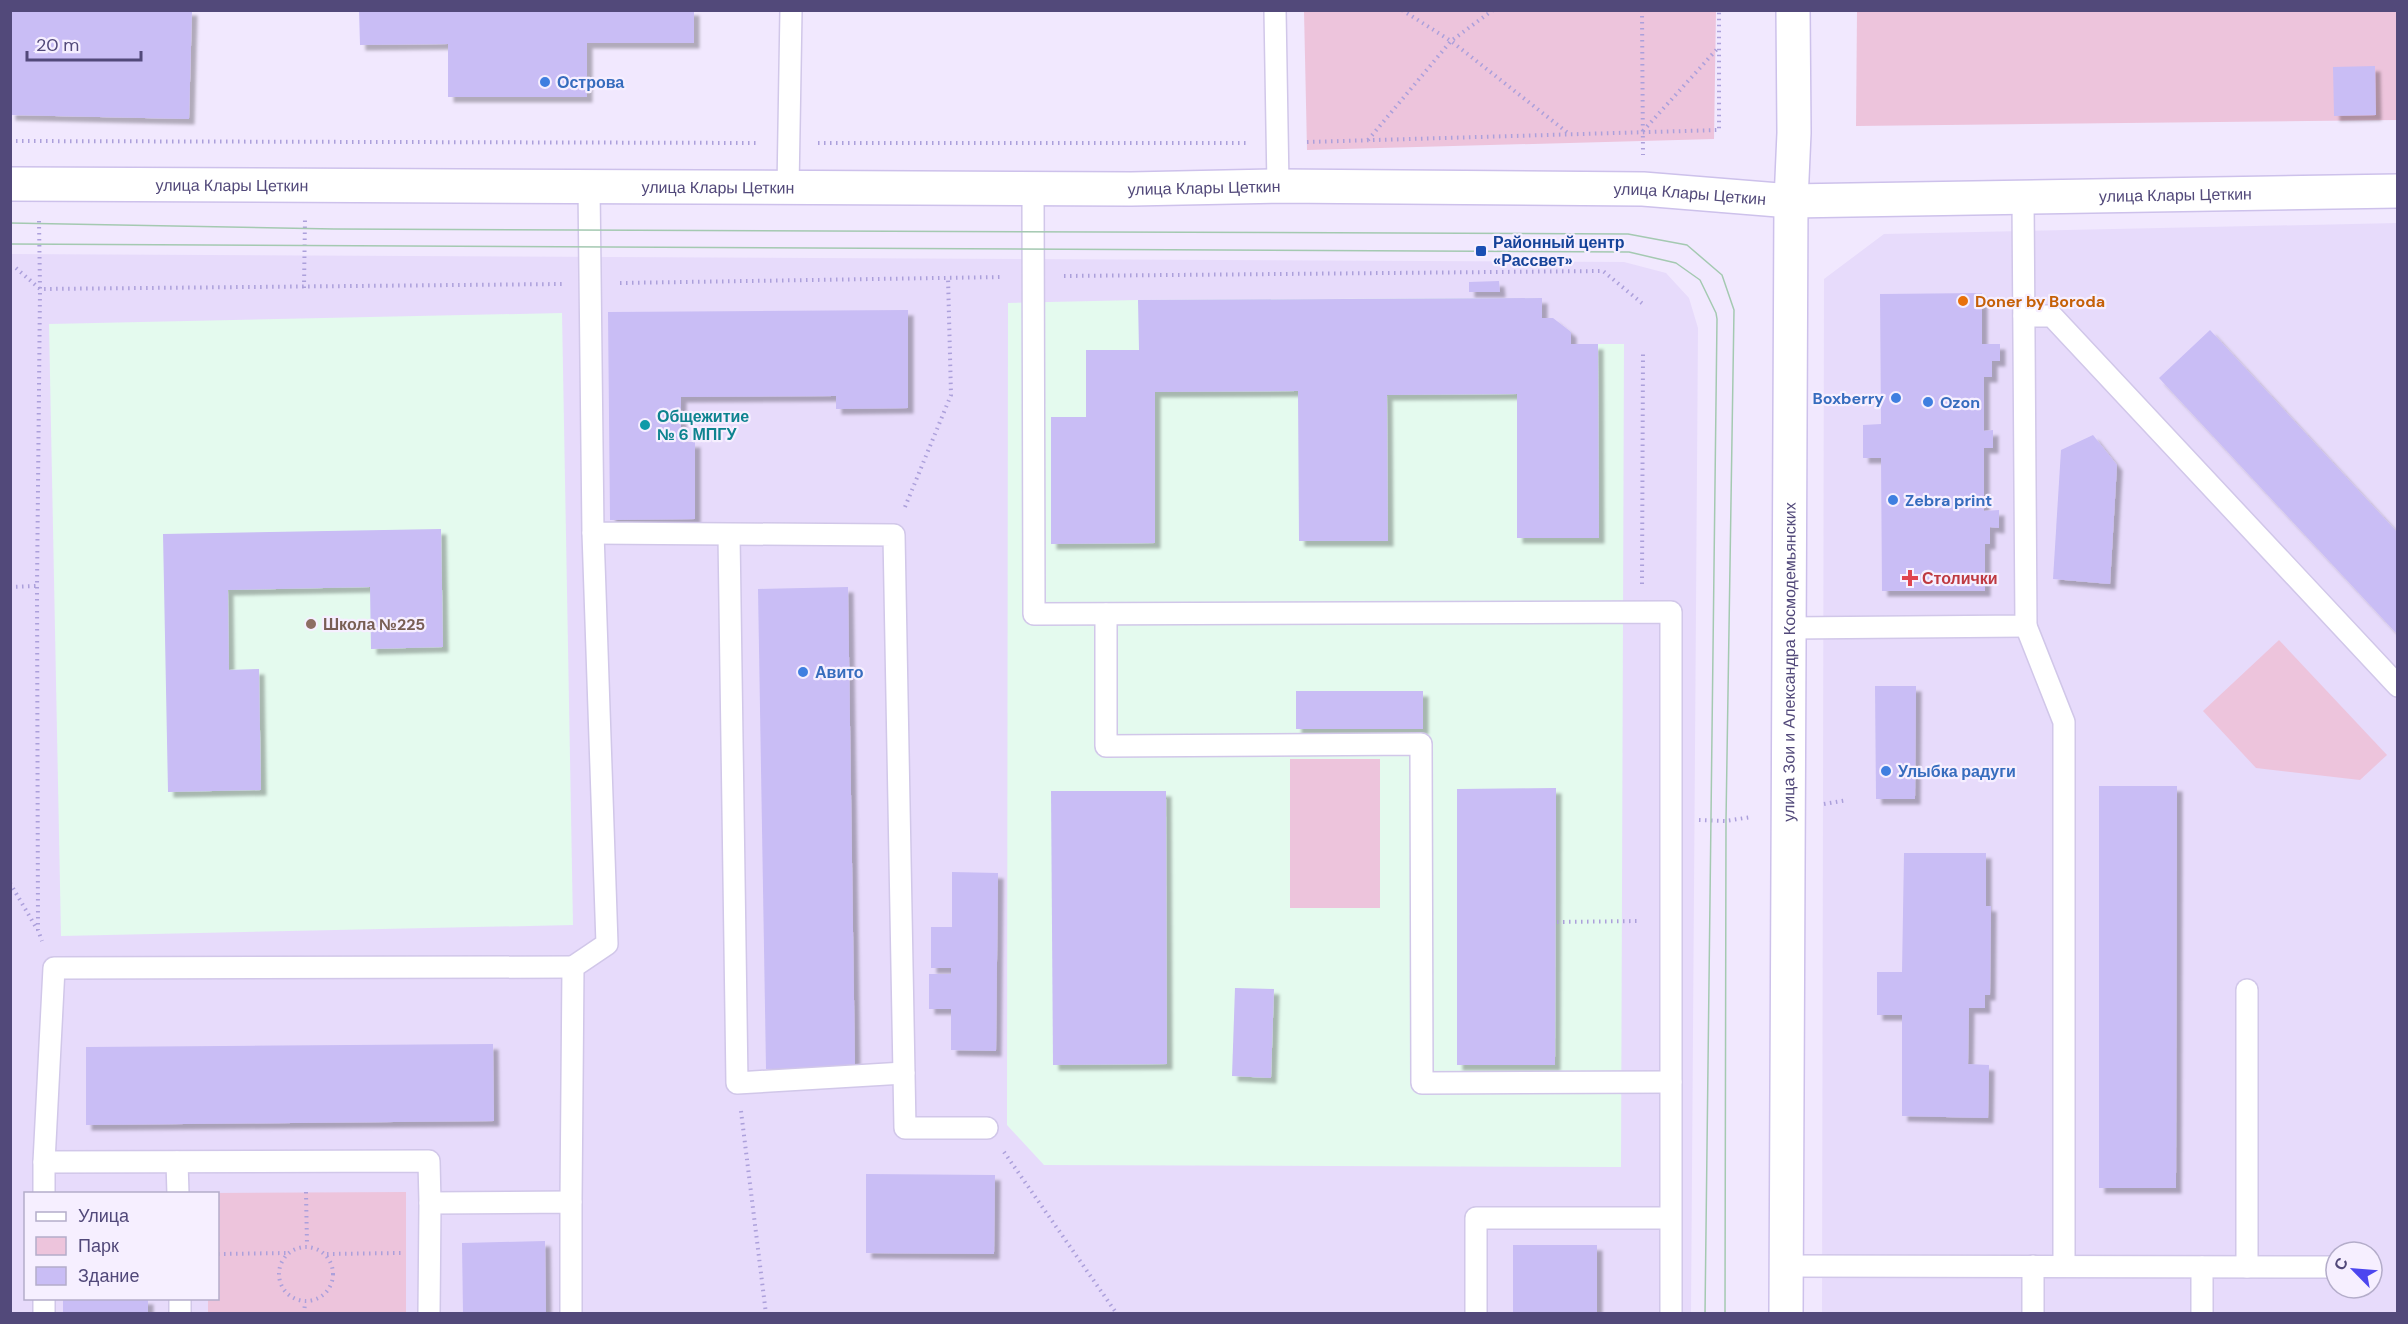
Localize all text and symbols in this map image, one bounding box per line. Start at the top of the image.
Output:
scale bar [27,24,141,62]
text: 20 m [36,33,79,57]
place label: Острова [557,72,624,93]
marker: Острова [538,75,552,89]
street label: улица Клары Цеткин [156,174,308,196]
street label: улица Клары Цеткин [1127,175,1281,200]
street label: улица Клары Цеткин [642,176,794,198]
street label: улица Клары Цеткин [1613,178,1767,209]
street label: улица Клары Цеткин [2099,183,2252,206]
place label: Районный центр «Рассвет» [1493,232,1625,271]
marker: Районный центр «Рассвет» [1474,244,1488,258]
place label: Doner by Boroda [1975,291,2105,312]
marker: Doner by Boroda [1956,294,1970,308]
place label: Boxberry [1812,388,1884,409]
marker: Boxberry [1889,391,1903,405]
place label: Ozon [1940,392,1980,413]
marker: Ozon [1921,395,1935,409]
place label: Общежитие № 6 МПГУ [657,406,749,445]
marker: Общежитие № 6 МПГУ [638,418,652,432]
place label: Zebra print [1905,490,1992,511]
marker: Zebra print [1886,493,1900,507]
street label: улица Зои и Александра Космодемьянских [1778,502,1800,822]
place label: Столички [1922,568,1998,589]
marker: Столички [1903,571,1917,585]
place label: Школа №225 [323,614,425,635]
marker: Школа №225 [304,617,318,631]
place label: Авито [815,662,864,683]
marker: Авито [796,665,810,679]
place label: Улыбка радуги [1898,761,2016,782]
marker: Улыбка радуги [1879,764,1893,778]
legend [24,1192,219,1300]
text: Улица [78,1204,130,1228]
text: Парк [78,1234,119,1258]
north arrow [2324,1240,2384,1300]
text: С [2329,1254,2353,1274]
text: Здание [78,1264,139,1288]

